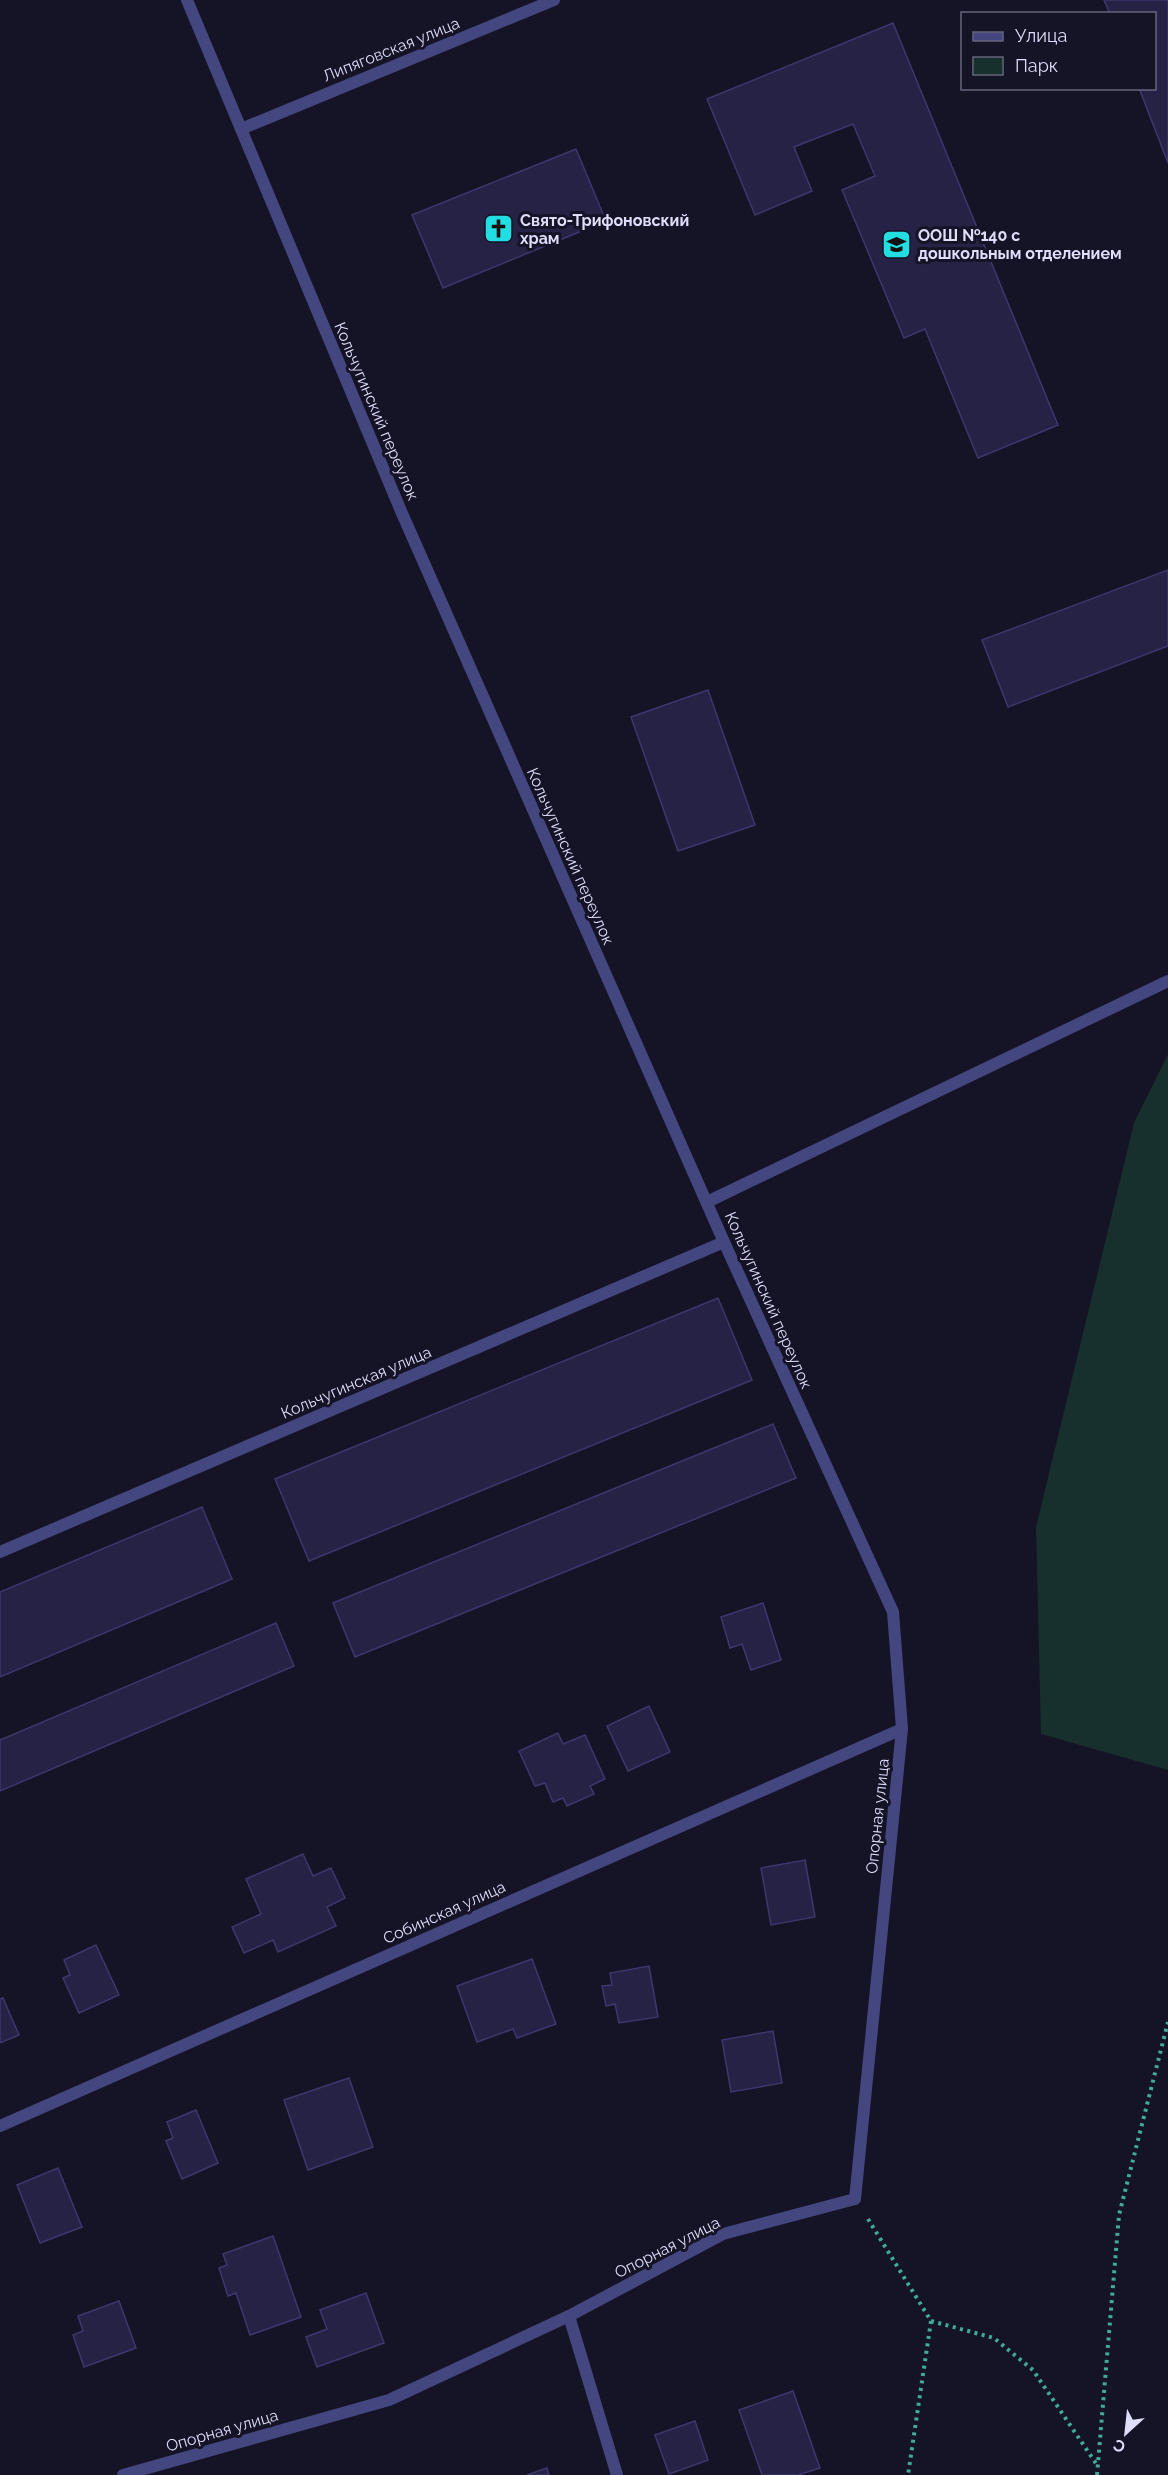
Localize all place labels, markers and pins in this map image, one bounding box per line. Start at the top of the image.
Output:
place label: Свято-Трифоновский храм [520,211,689,248]
church icon: Свято-Трифоновский храм [483,213,515,245]
place label: ООШ №140 с дошкольным отделением [918,226,1122,263]
school or university icon: ООШ №140 с дошкольным отделением [881,228,913,260]

